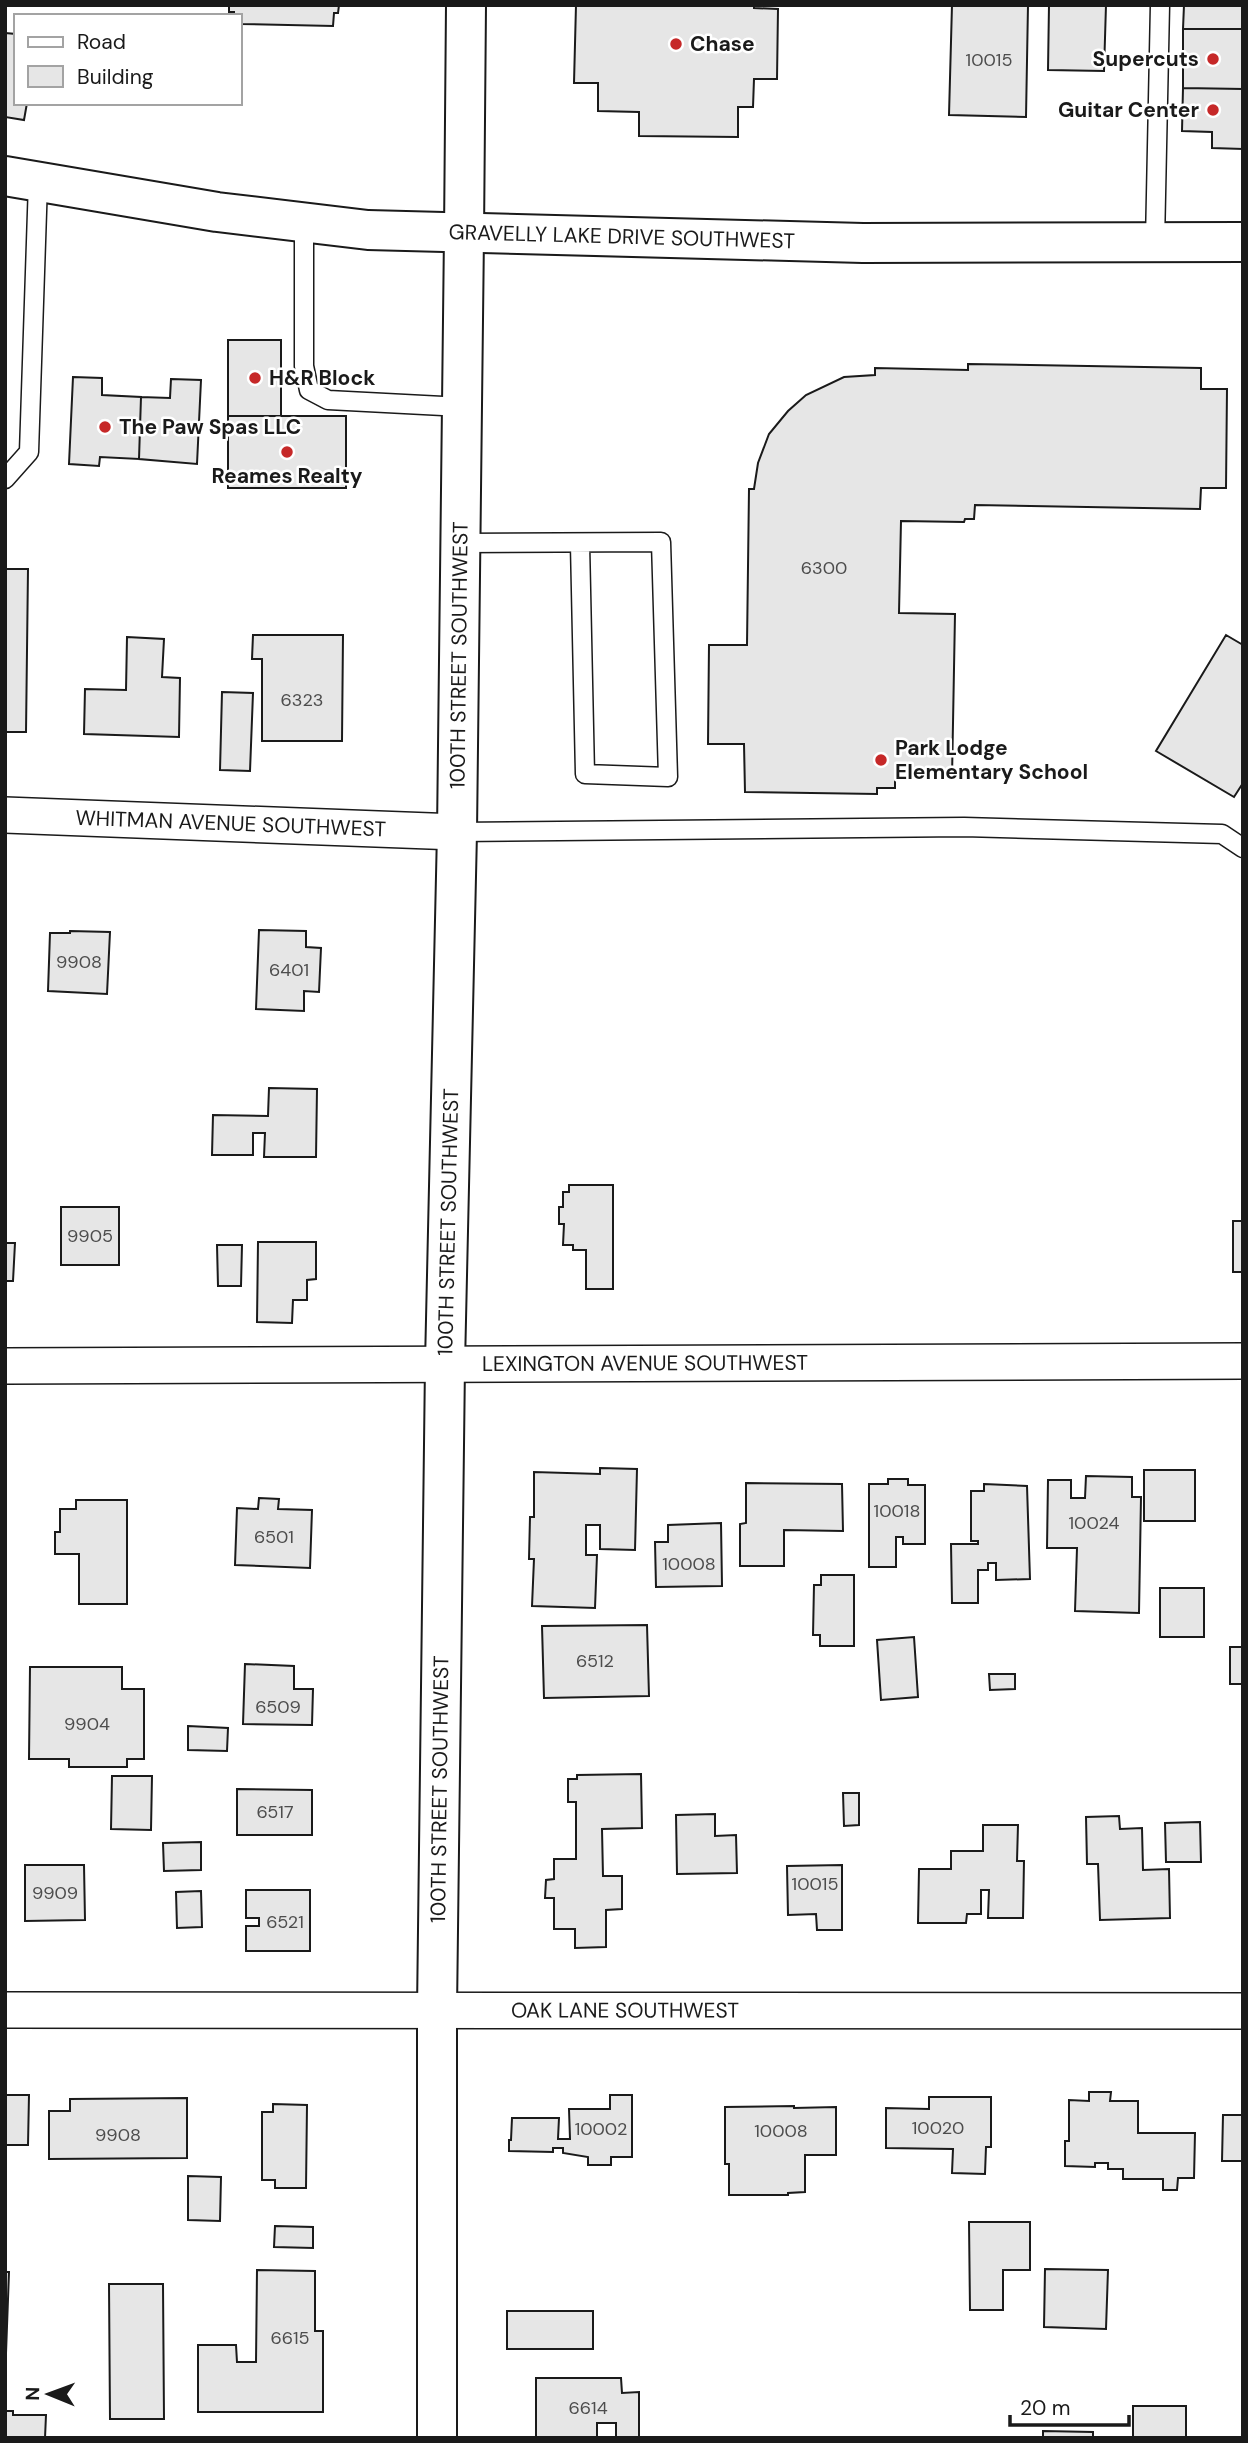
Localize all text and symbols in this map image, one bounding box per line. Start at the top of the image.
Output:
legend [14,14,242,105]
text: Road [77,28,126,56]
place label: Chase [690,30,755,58]
marker: Chase [668,36,684,52]
place label: Supercuts [1093,45,1199,73]
house number: 10015 [966,48,1012,72]
marker: Supercuts [1205,51,1221,67]
text: Building [77,63,154,91]
place label: Guitar Center [1058,96,1199,124]
marker: Guitar Center [1205,102,1221,118]
street label: GRAVELLY LAKE DRIVE SOUTHWEST [448,218,796,255]
place label: H&R Block [269,364,375,392]
marker: H&R Block [247,370,263,386]
place label: The Paw Spas LLC [119,413,301,441]
marker: The Paw Spas LLC [97,419,113,435]
marker: Reames Realty [279,444,295,460]
place label: Reames Realty [211,462,363,490]
street label: 100TH STREET SOUTHWEST [444,521,475,789]
house number: 6300 [801,556,847,580]
house number: 6323 [281,688,323,712]
place label: Park Lodge Elementary School [895,734,1088,786]
marker: Park Lodge Elementary School [873,752,889,768]
street label: WHITMAN AVENUE SOUTHWEST [75,804,387,843]
house number: 9908 [56,950,102,974]
house number: 6401 [269,958,309,982]
street label: 100TH STREET SOUTHWEST [431,1088,465,1356]
house number: 9905 [67,1224,113,1248]
street label: LEXINGTON AVENUE SOUTHWEST [482,1349,808,1378]
house number: 10018 [874,1499,920,1523]
house number: 10024 [1068,1511,1120,1535]
house number: 6501 [254,1525,294,1549]
house number: 10008 [662,1552,716,1576]
house number: 6512 [576,1649,614,1673]
street label: 100TH STREET SOUTHWEST [424,1655,455,1923]
house number: 6509 [255,1695,301,1719]
house number: 9904 [64,1712,110,1736]
house number: 6517 [256,1800,294,1824]
house number: 10015 [792,1872,838,1896]
house number: 9909 [32,1881,78,1905]
house number: 6521 [266,1910,304,1934]
street label: OAK LANE SOUTHWEST [511,1996,739,2025]
house number: 10020 [912,2116,964,2140]
house number: 10002 [575,2117,627,2141]
house number: 10008 [754,2119,808,2143]
house number: 9908 [95,2123,141,2147]
house number: 6615 [270,2326,310,2350]
north arrow [14,2359,84,2429]
scale bar [1010,2384,1129,2428]
text: N [20,2387,45,2401]
text: 20 m [1020,2394,1071,2422]
house number: 6614 [568,2396,608,2420]

